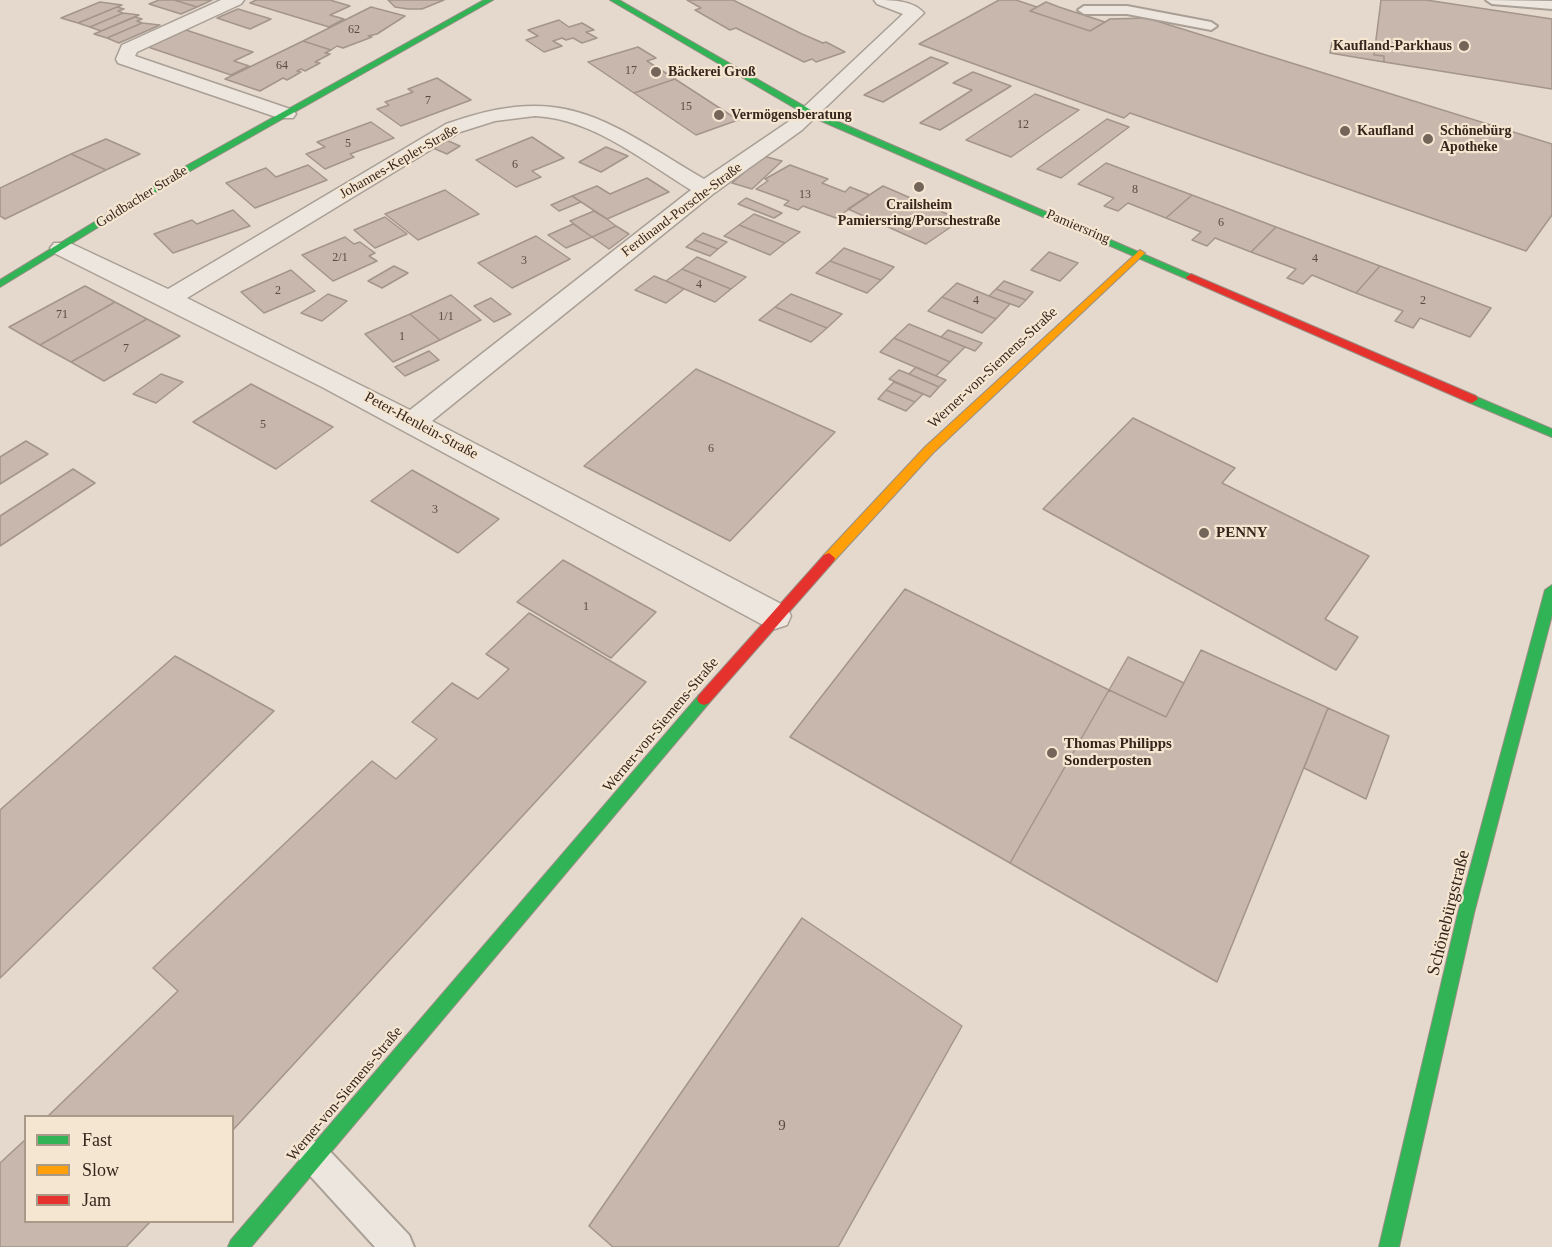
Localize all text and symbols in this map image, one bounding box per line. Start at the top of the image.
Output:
house number: 62 [348,23,360,37]
place label: Kaufland-Parkhaus [1333,38,1452,54]
marker: Kaufland-Parkhaus [1457,39,1471,53]
house number: 64 [276,59,288,73]
house number: 17 [625,64,637,78]
place label: Bäckerei Groß [668,64,756,80]
marker: Bäckerei Groß [649,65,663,79]
house number: 7 [425,94,431,108]
house number: 15 [680,100,692,114]
place label: Vermögensberatung [731,107,852,123]
marker: Vermögensberatung [712,108,726,122]
house number: 12 [1017,118,1029,132]
street label: Johannes-Kepler-Straße [337,121,461,203]
place label: Kaufland [1357,123,1414,139]
place label: Schönebürg Apotheke [1440,123,1512,156]
marker: Kaufland [1338,124,1352,138]
marker: Schönebürg Apotheke [1421,132,1435,146]
house number: 5 [345,137,351,151]
house number: 6 [512,158,518,172]
street label: Ferdinand-Porsche-Straße [619,159,745,261]
street label: Goldbacher Straße [93,162,191,232]
marker: Crailsheim Pamiersring/Porschestraße [912,180,926,194]
house number: 8 [1132,183,1138,197]
house number: 13 [799,188,811,202]
place label: Crailsheim Pamiersring/Porschestraße [838,197,1000,230]
street label: Pamiersring [1044,206,1112,248]
house number: 6 [1218,216,1224,230]
house number: 2/1 [332,251,348,265]
house number: 4 [1312,252,1318,266]
house number: 3 [521,254,527,268]
house number: 4 [696,278,702,292]
house number: 2 [275,284,281,298]
house number: 4 [973,294,979,308]
house number: 2 [1420,294,1426,308]
street label: Werner-von-Siemens-Straße [925,303,1061,433]
house number: 71 [56,308,68,322]
house number: 1/1 [438,310,454,324]
house number: 1 [399,330,405,344]
house number: 7 [123,342,129,356]
street label: Peter-Henlein-Straße [361,388,481,464]
house number: 5 [260,418,266,432]
house number: 6 [708,442,714,456]
house number: 3 [432,503,438,517]
place label: PENNY [1216,524,1268,542]
marker: PENNY [1197,526,1211,540]
house number: 1 [583,600,589,614]
street label: Werner-von-Siemens-Straße [599,654,723,796]
place label: Thomas Philipps Sonderposten [1064,735,1172,770]
marker: Thomas Philipps Sonderposten [1045,746,1059,760]
street label: Schönebürgstraße [1423,848,1475,978]
street label: Werner-von-Siemens-Straße [283,1023,407,1165]
legend [24,1115,234,1223]
house number: 9 [778,1117,786,1135]
text: Fast [82,1130,112,1150]
text: Slow [82,1160,119,1180]
text: Jam [82,1190,111,1210]

